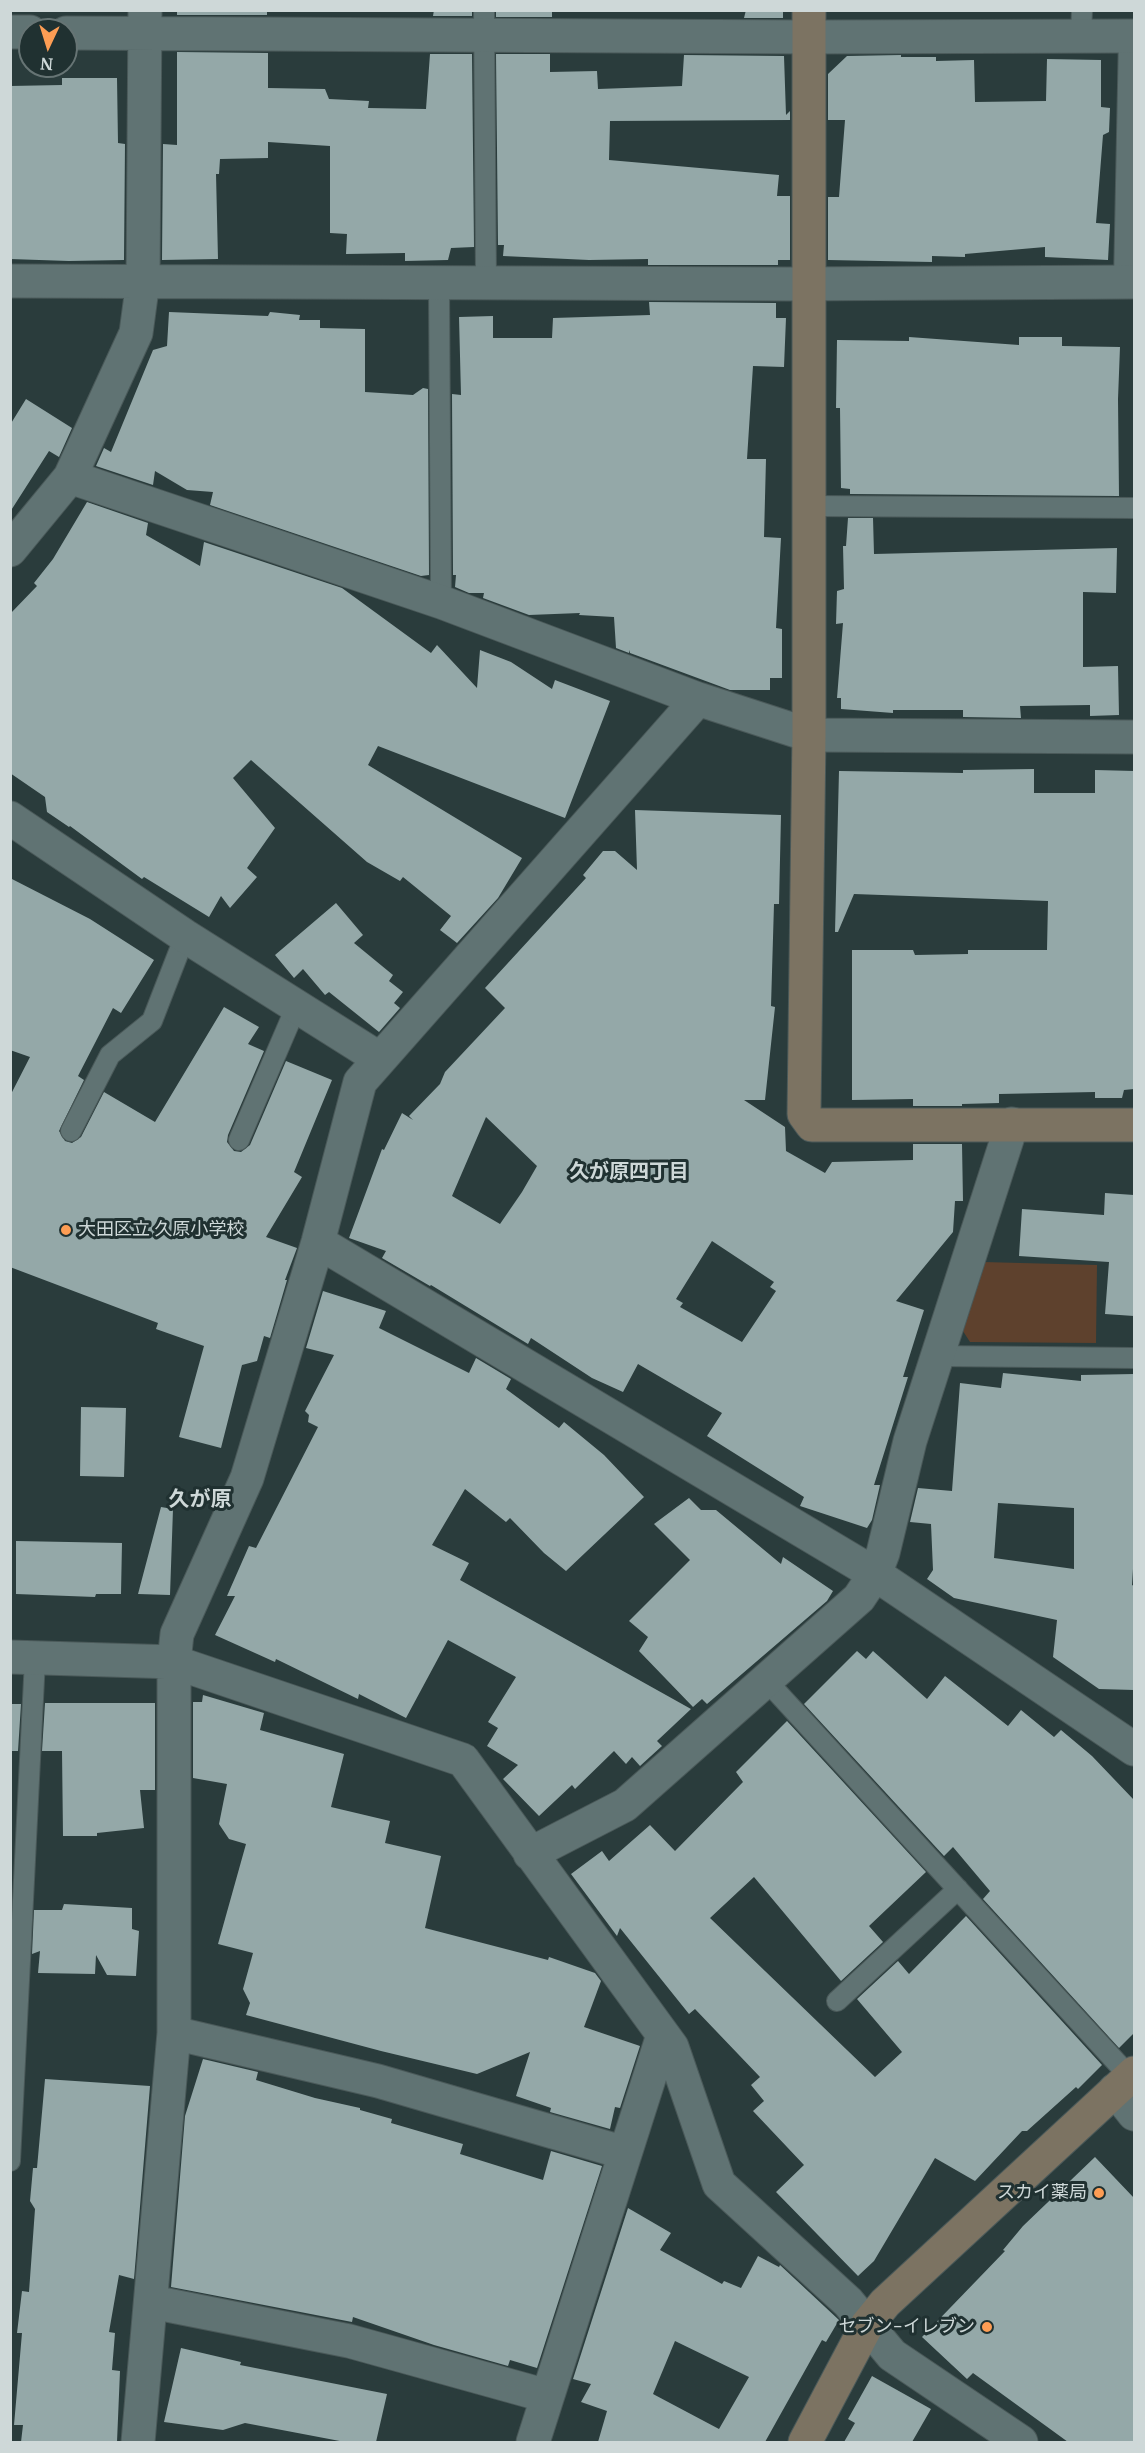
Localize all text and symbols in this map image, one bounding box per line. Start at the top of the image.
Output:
north arrow [18,18,78,78]
text: N [40,54,54,74]
district label: 久が原四丁目 [569,1160,689,1184]
place label: 大田区立 久原小学校 [78,1219,244,1241]
marker: 大田区立 久原小学校 [59,1223,73,1237]
district label: 久が原 [169,1487,231,1513]
place label: スカイ薬局 [997,2182,1087,2204]
marker: スカイ薬局 [1092,2186,1106,2200]
place label: セブン-イレブン [839,2316,975,2338]
marker: セブン-イレブン [980,2320,994,2334]

